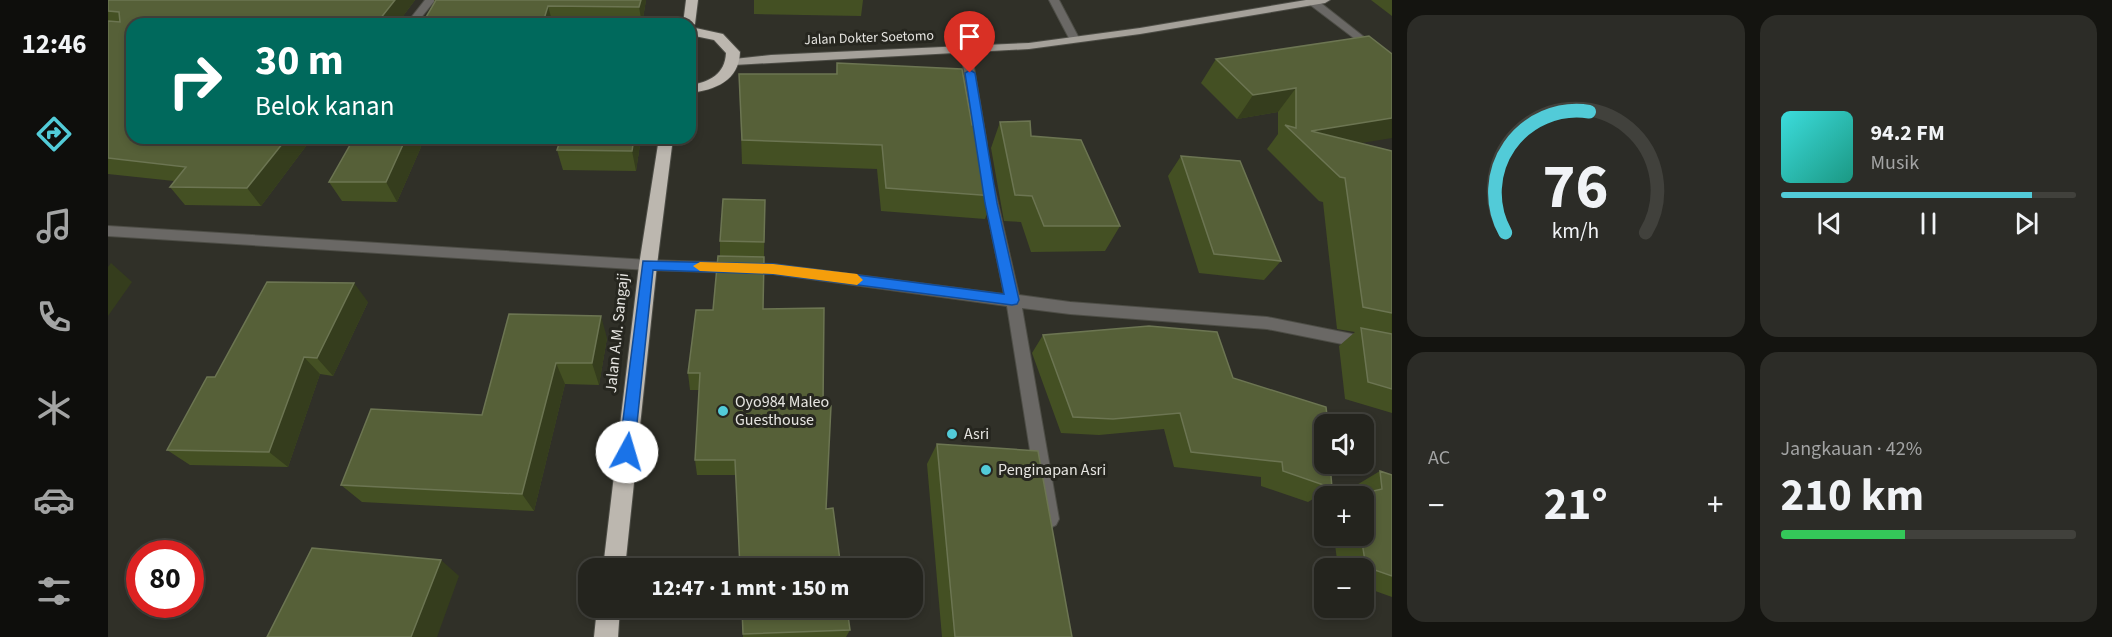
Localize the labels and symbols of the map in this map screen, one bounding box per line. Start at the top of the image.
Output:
pin [944,11,995,73]
street label: Jalan Dokter Soetomo [804,26,934,50]
street label: Jalan A.M. Sangaji [600,272,634,394]
place label: Oyo984 Maleo Guesthouse [735,391,829,431]
marker: Oyo984 Maleo Guesthouse [716,404,730,418]
position arrow [595,420,659,484]
place label: Asri [964,423,989,445]
marker: Asri [945,427,959,441]
place label: Penginapan Asri [998,459,1106,481]
marker: Penginapan Asri [979,463,993,477]
speed limit sign: 80 [126,540,204,618]

